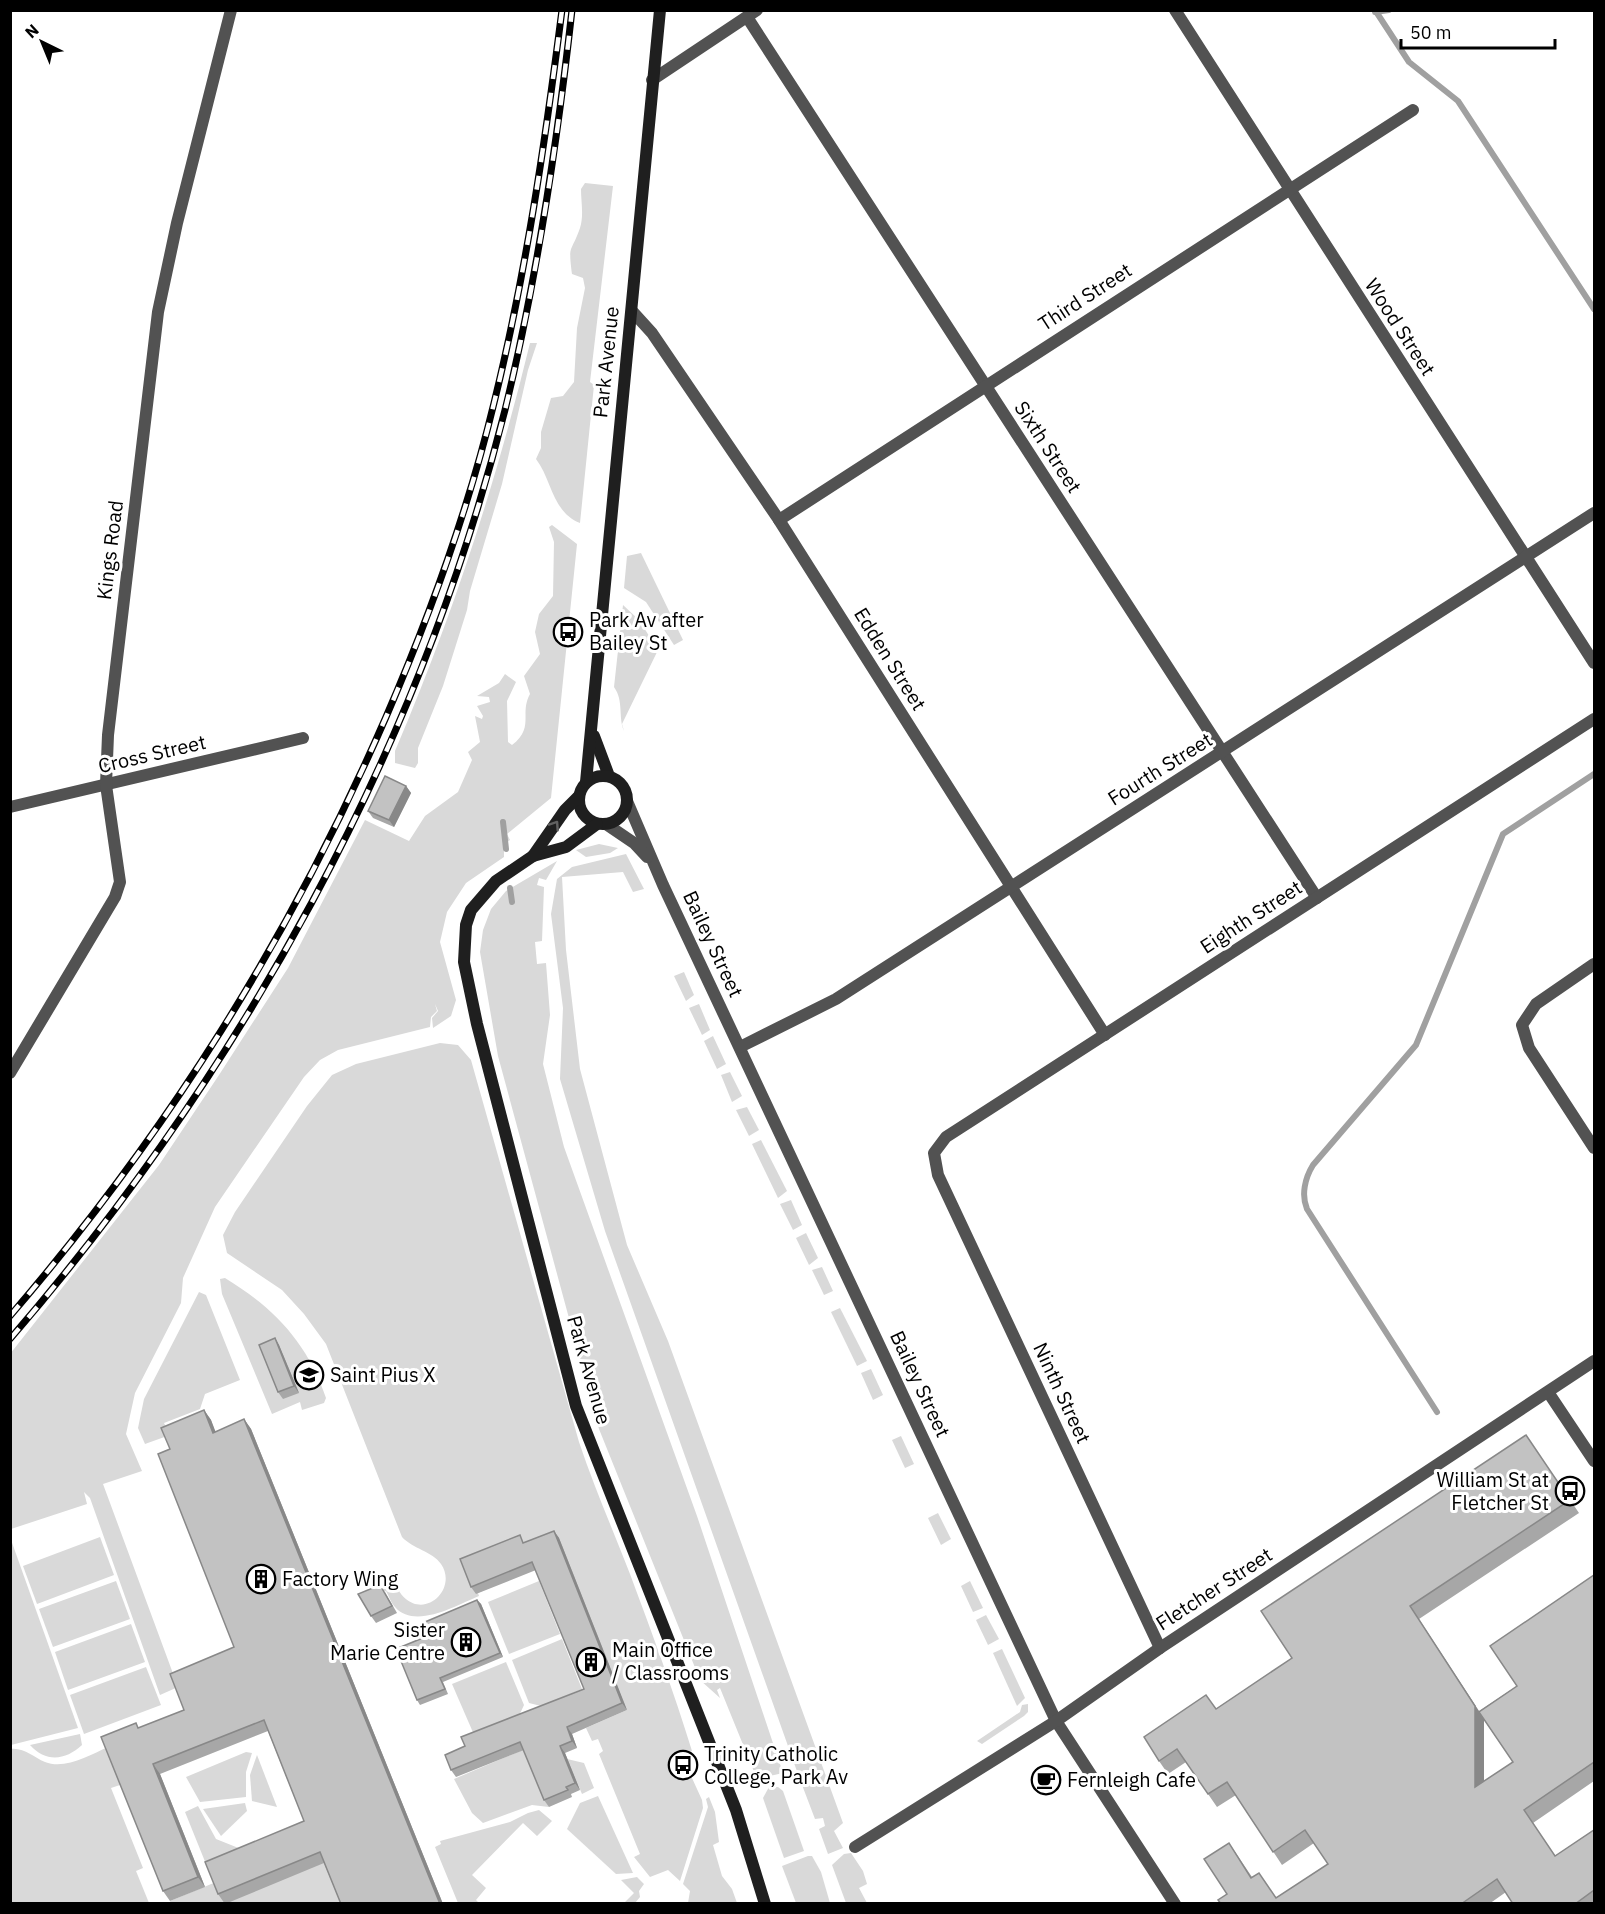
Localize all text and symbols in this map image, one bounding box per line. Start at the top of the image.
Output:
north arrow [12,12,72,72]
scale bar [1401,12,1556,50]
text: N [21,20,43,42]
text: 50 m [1410,21,1452,44]
street label: Third Street [1033,256,1137,337]
street label: Wood Street [1359,273,1442,381]
street label: Park Avenue [586,305,625,419]
street label: Sixth Street [1009,395,1088,498]
street label: Kings Road [90,499,129,601]
street label: Edden Street [848,602,933,715]
place label: Park Av after Bailey St [589,606,704,656]
bus stop icon: Park Av after Bailey St [552,616,584,648]
street label: Fourth Street [1102,726,1217,811]
street label: Cross Street [95,728,208,779]
one-way arrow [548,821,559,832]
street label: Eighth Street [1195,874,1307,960]
street label: Bailey Street [677,886,750,1001]
street label: Park Avenue [561,1312,618,1427]
street label: Bailey Street [884,1326,957,1441]
street label: Ninth Street [1027,1338,1098,1448]
school or university icon: Saint Pius X [293,1359,325,1391]
place label: Saint Pius X [330,1361,436,1388]
place label: William St at Fletcher St [1436,1466,1549,1516]
bus stop icon: William St at Fletcher St [1554,1475,1586,1507]
street label: Fletcher Street [1150,1541,1277,1636]
building icon: Factory Wing [245,1563,277,1595]
place label: Factory Wing [282,1565,399,1592]
place label: Sister Marie Centre [330,1616,445,1666]
building icon: Sister Marie Centre [450,1626,482,1658]
place label: Main Office / Classrooms [612,1636,729,1686]
building icon: Main Office / Classrooms [575,1646,607,1678]
place label: Trinity Catholic College, Park Av [704,1740,848,1790]
bus stop icon: Trinity Catholic College, Park Av [667,1749,699,1781]
cafe icon: Fernleigh Cafe [1030,1764,1062,1796]
place label: Fernleigh Cafe [1067,1766,1196,1793]

